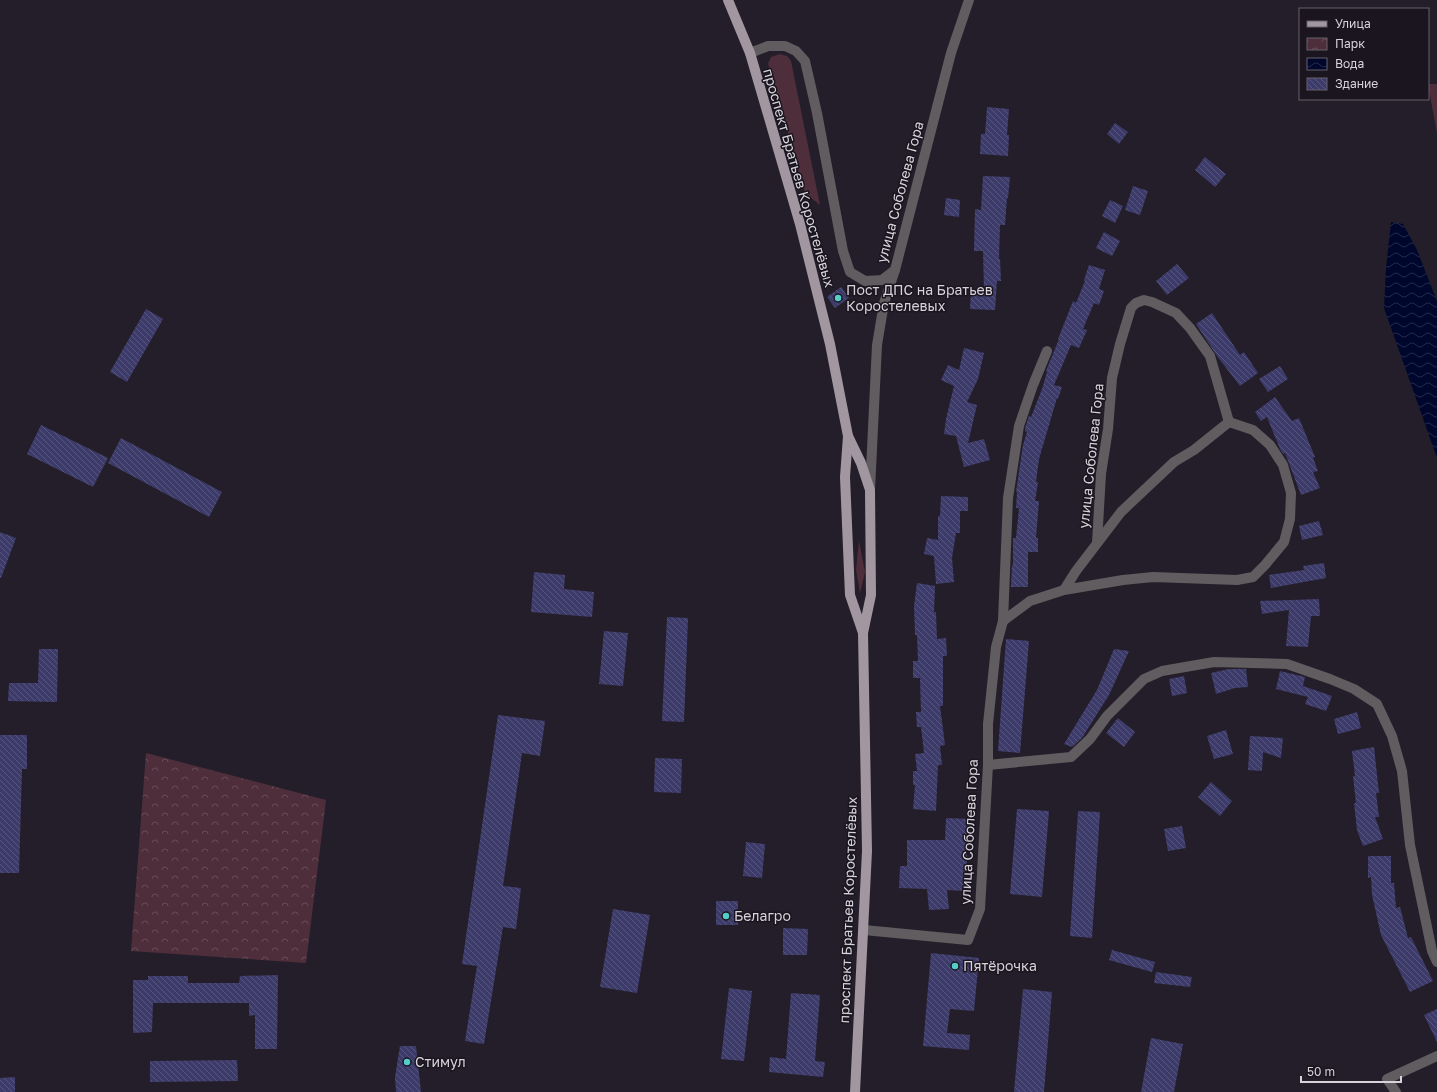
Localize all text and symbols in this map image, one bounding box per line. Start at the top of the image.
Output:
legend [1299,8,1429,100]
text: Улица [1335,16,1371,31]
text: Парк [1335,36,1365,51]
text: Вода [1335,56,1364,71]
street label: проспект Братьев Коростелёвых [760,66,839,290]
text: Здание [1335,76,1378,91]
street label: улица Соболева Гора [872,119,927,265]
place label: Пост ДПС на Братьев Коростелевых [846,281,993,314]
marker: Пост ДПС на Братьев Коростелевых [833,293,843,303]
street label: улица Соболева Гора [1074,383,1107,529]
street label: улица Соболева Гора [956,759,981,905]
street label: проспект Братьев Коростелёвых [835,796,860,1024]
place label: Белагро [734,907,791,924]
marker: Белагро [721,911,731,921]
place label: Пятёрочка [963,957,1037,974]
marker: Пятёрочка [950,961,960,971]
place label: Стимул [415,1053,466,1070]
marker: Стимул [402,1057,412,1067]
scale bar [1301,1058,1401,1084]
text: 50 m [1307,1064,1335,1079]

